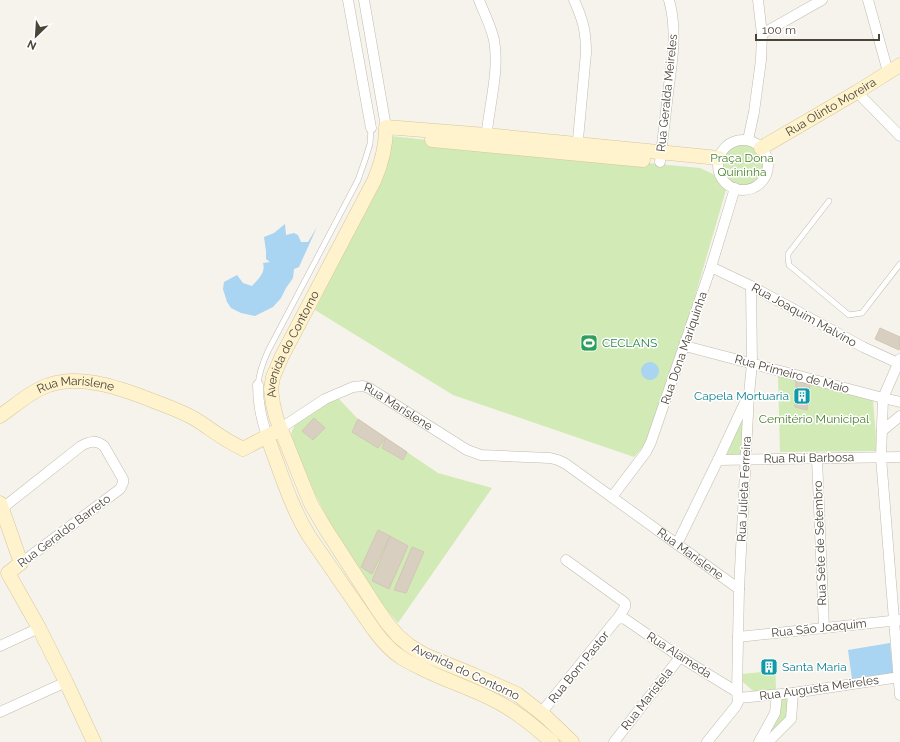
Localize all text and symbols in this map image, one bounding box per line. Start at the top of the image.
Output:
north arrow [16,16,56,56]
scale bar [756,16,879,42]
text: 100 m [762,23,796,37]
street label: Rua Geralda Meireles [654,33,680,153]
text: N [25,37,39,52]
street label: Rua Olinto Moreira [783,75,879,139]
park label: Praça Dona Quininha [710,151,774,179]
street label: Rua Joaquim Malvino [749,280,859,350]
street label: Avenida do Contorno [264,288,322,399]
street label: Rua Dona Mariquinha [658,290,710,406]
sports icon: CECLANS [579,333,599,353]
place label: CECLANS [602,336,657,350]
street label: Rua Primeiro de Maio [733,352,851,396]
street label: Rua Marislene [35,374,116,396]
street label: Rua Marislene [362,380,435,433]
building icon: Capela Mortuaria [792,386,812,406]
place label: Capela Mortuaria [694,389,789,403]
park label: Cemitério Municipal [759,412,870,426]
street label: Rua Julieta Ferreira [734,436,754,542]
street label: Rua Rui Barbosa [764,450,854,466]
street label: Rua Sete de Setembro [811,480,829,606]
street label: Rua Geraldo Barreto [15,492,113,570]
street label: Rua Marislene [654,525,726,582]
street label: Rua São Joaquim [771,616,867,640]
street label: Rua Bom Pastor [546,628,613,706]
street label: Rua Alameda [644,629,714,681]
street label: Avenida do Contorno [410,641,522,703]
building icon: Santa Maria [759,657,779,677]
place label: Santa Maria [782,660,847,674]
street label: Rua Maristela [618,665,676,733]
street label: Rua Augusta Meireles [758,673,880,703]

